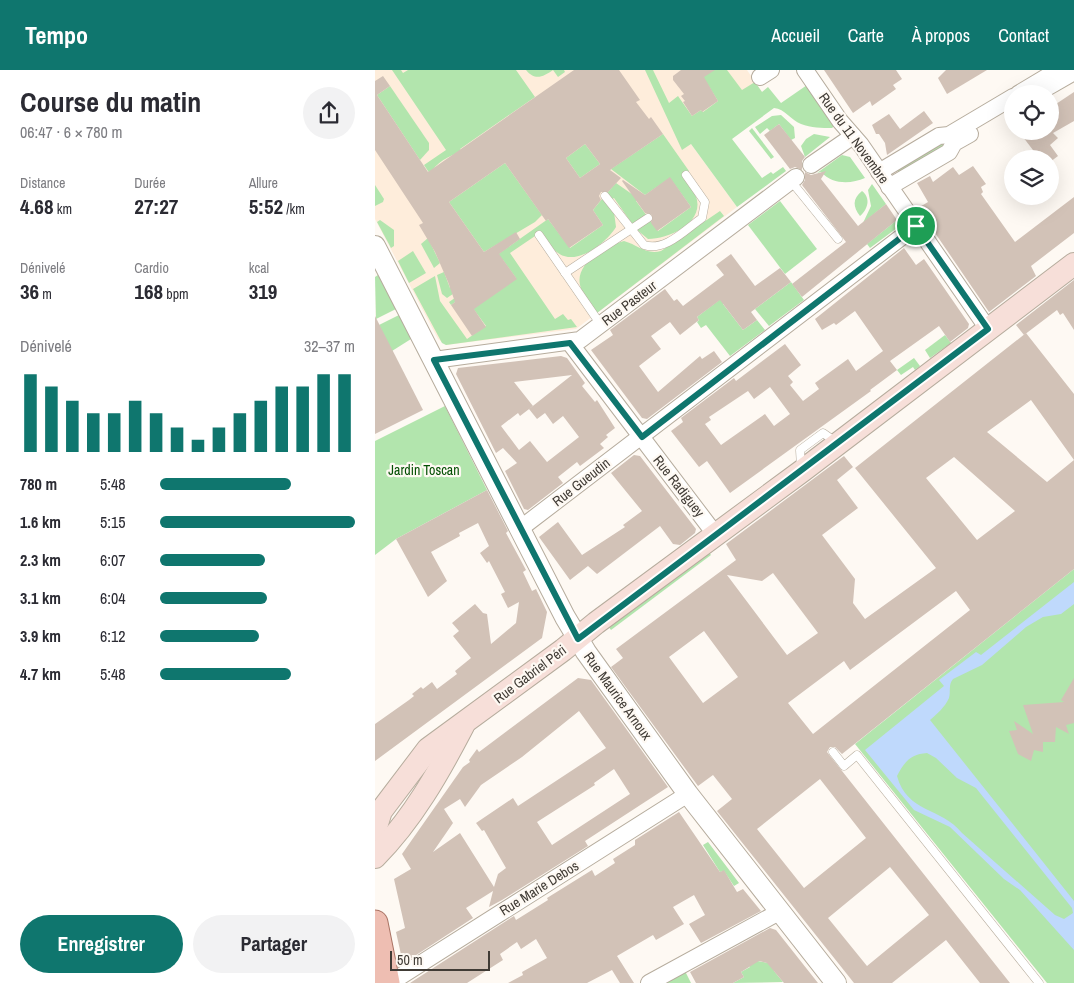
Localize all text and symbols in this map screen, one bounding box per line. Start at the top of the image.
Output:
text: Tempo [25,19,88,51]
text: Accueil [771,23,820,48]
text: Carte [848,23,884,48]
text: À propos [912,23,970,48]
text: Contact [998,23,1049,48]
text: Course du matin [20,83,201,121]
map controls [1004,85,1059,205]
button: locate [1004,85,1059,140]
button: share [303,87,355,139]
street label: Rue du 11 Novembre [815,89,893,187]
text: 06:47 · 6 × 780 m [20,121,123,143]
button: layers [1004,150,1059,205]
text: Distance [20,174,65,192]
text: Durée [134,174,166,192]
text: Allure [249,174,278,192]
text: 4.68 [20,192,54,221]
text: 27:27 [134,192,178,221]
text: 5:52 [249,192,283,221]
text: km [54,200,72,218]
text: /km [283,200,305,218]
pin [895,205,937,247]
icon: arrive [902,212,930,240]
text: Dénivelé [20,259,65,277]
text: Cardio [134,259,169,277]
text: kcal [249,259,269,277]
text: 36 [20,277,39,306]
text: 168 [134,277,163,306]
text: 319 [249,277,277,306]
street label: Rue Pasteur [598,277,660,329]
text: m [39,285,52,303]
text: bpm [163,285,189,303]
text: Dénivelé [20,335,72,357]
text: 32–37 m [304,335,355,357]
street label: Rue Radiguey [649,452,709,521]
street label: Rue Gueudin [549,454,613,510]
park label: Jardin Toscan [388,461,460,479]
text: 780 m [20,473,57,495]
text: 5:48 [100,473,126,495]
text: 1.6 km [20,511,61,533]
text: 5:15 [100,511,126,533]
text: 2.3 km [20,549,61,571]
text: 6:07 [100,549,126,571]
text: 3.1 km [20,587,61,609]
text: 6:04 [100,587,126,609]
text: 3.9 km [20,625,61,647]
text: 6:12 [100,625,126,647]
street label: Rue Gabriel Péri [490,641,570,707]
street label: Rue Maurice Arnoux [580,648,656,744]
text: 4.7 km [20,663,61,685]
text: 5:48 [100,663,126,685]
street label: Rue Marie Debos [496,856,582,919]
button: Enregistrer [20,915,183,973]
button: Partager [193,915,355,973]
scale bar [390,948,490,971]
text: 50 m [397,951,423,969]

